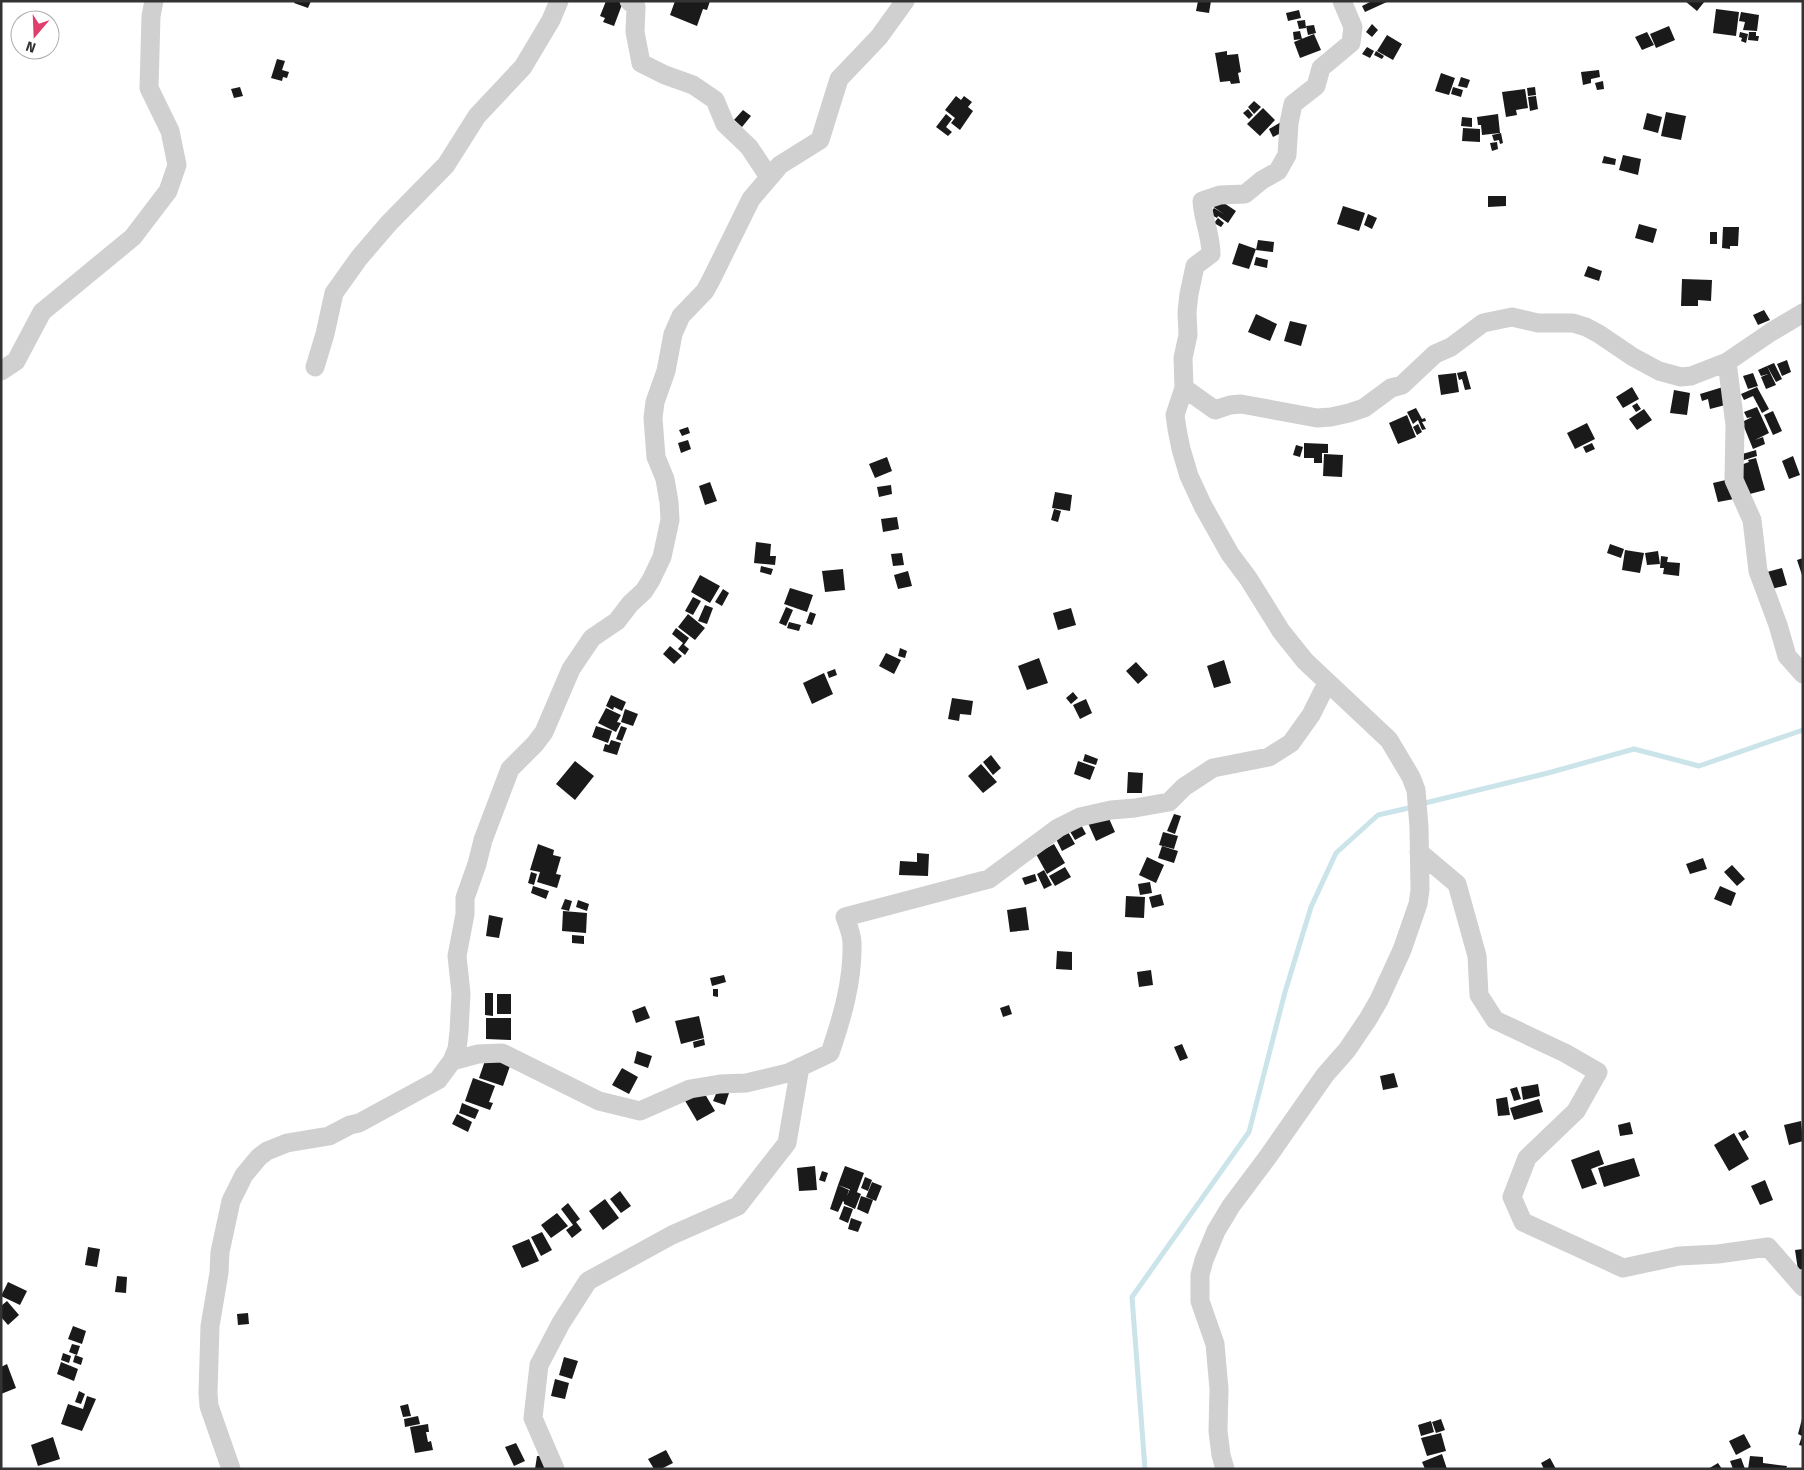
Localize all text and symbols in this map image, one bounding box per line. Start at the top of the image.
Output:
north arrow [10,10,60,60]
text: N [24,37,38,56]

